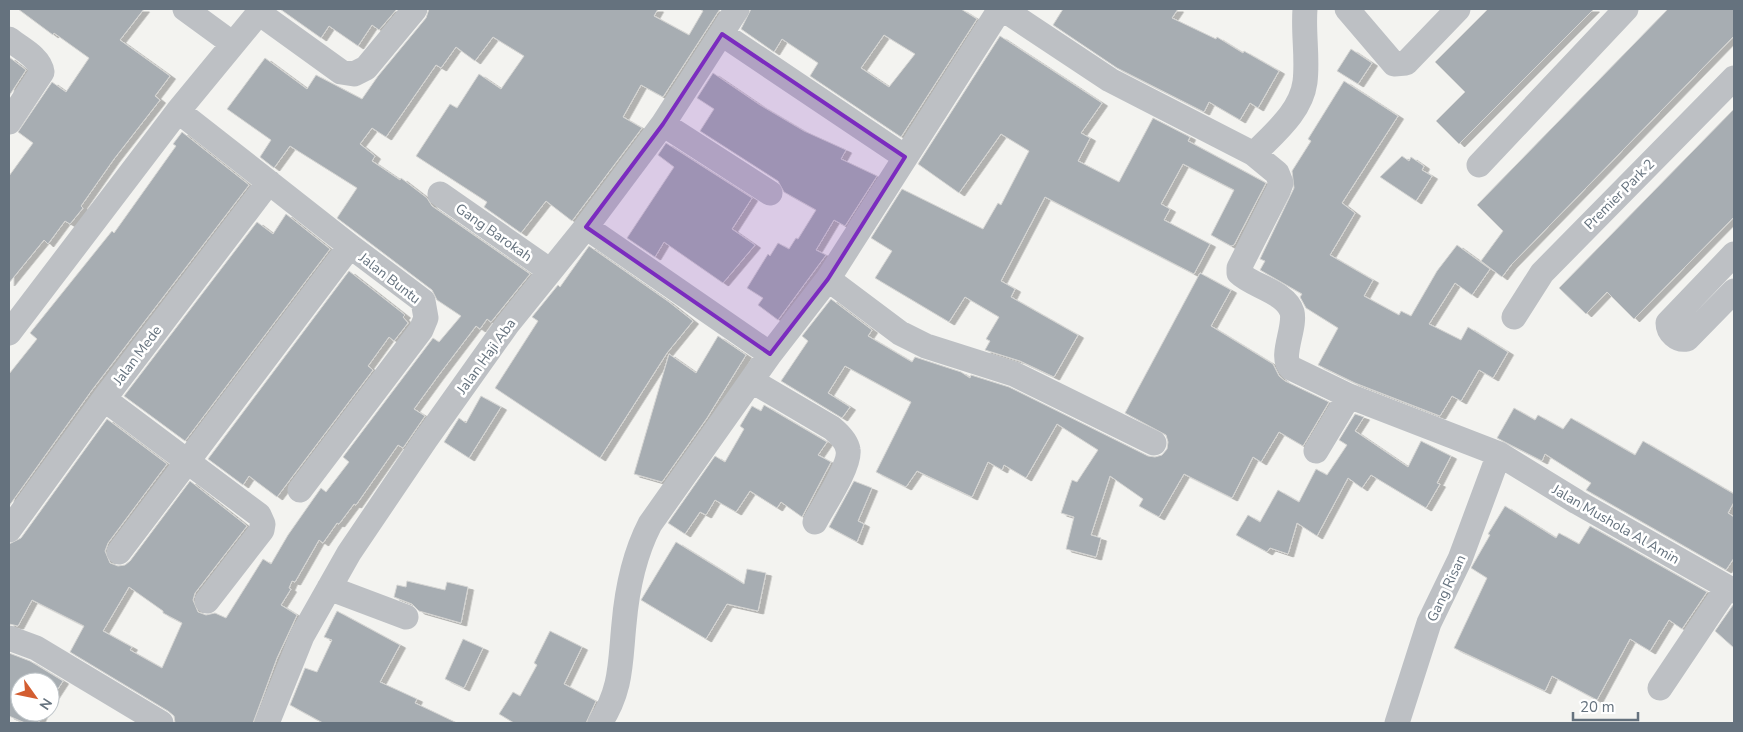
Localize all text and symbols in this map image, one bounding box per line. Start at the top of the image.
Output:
street label: Premier Park 2 [1580,155,1659,234]
street label: Gang Barokah [452,199,536,266]
street label: Jalan Buntu [354,248,424,308]
street label: Jalan Haji Aba [452,315,520,399]
street label: Jalan Mede [108,322,166,390]
street label: Jalan Mushola Al Amin [1548,480,1683,569]
street label: Gang Risan [1423,552,1470,625]
north arrow [10,672,60,722]
scale bar [1573,690,1638,722]
text: N [35,694,56,713]
text: 20 m [1580,697,1615,717]

